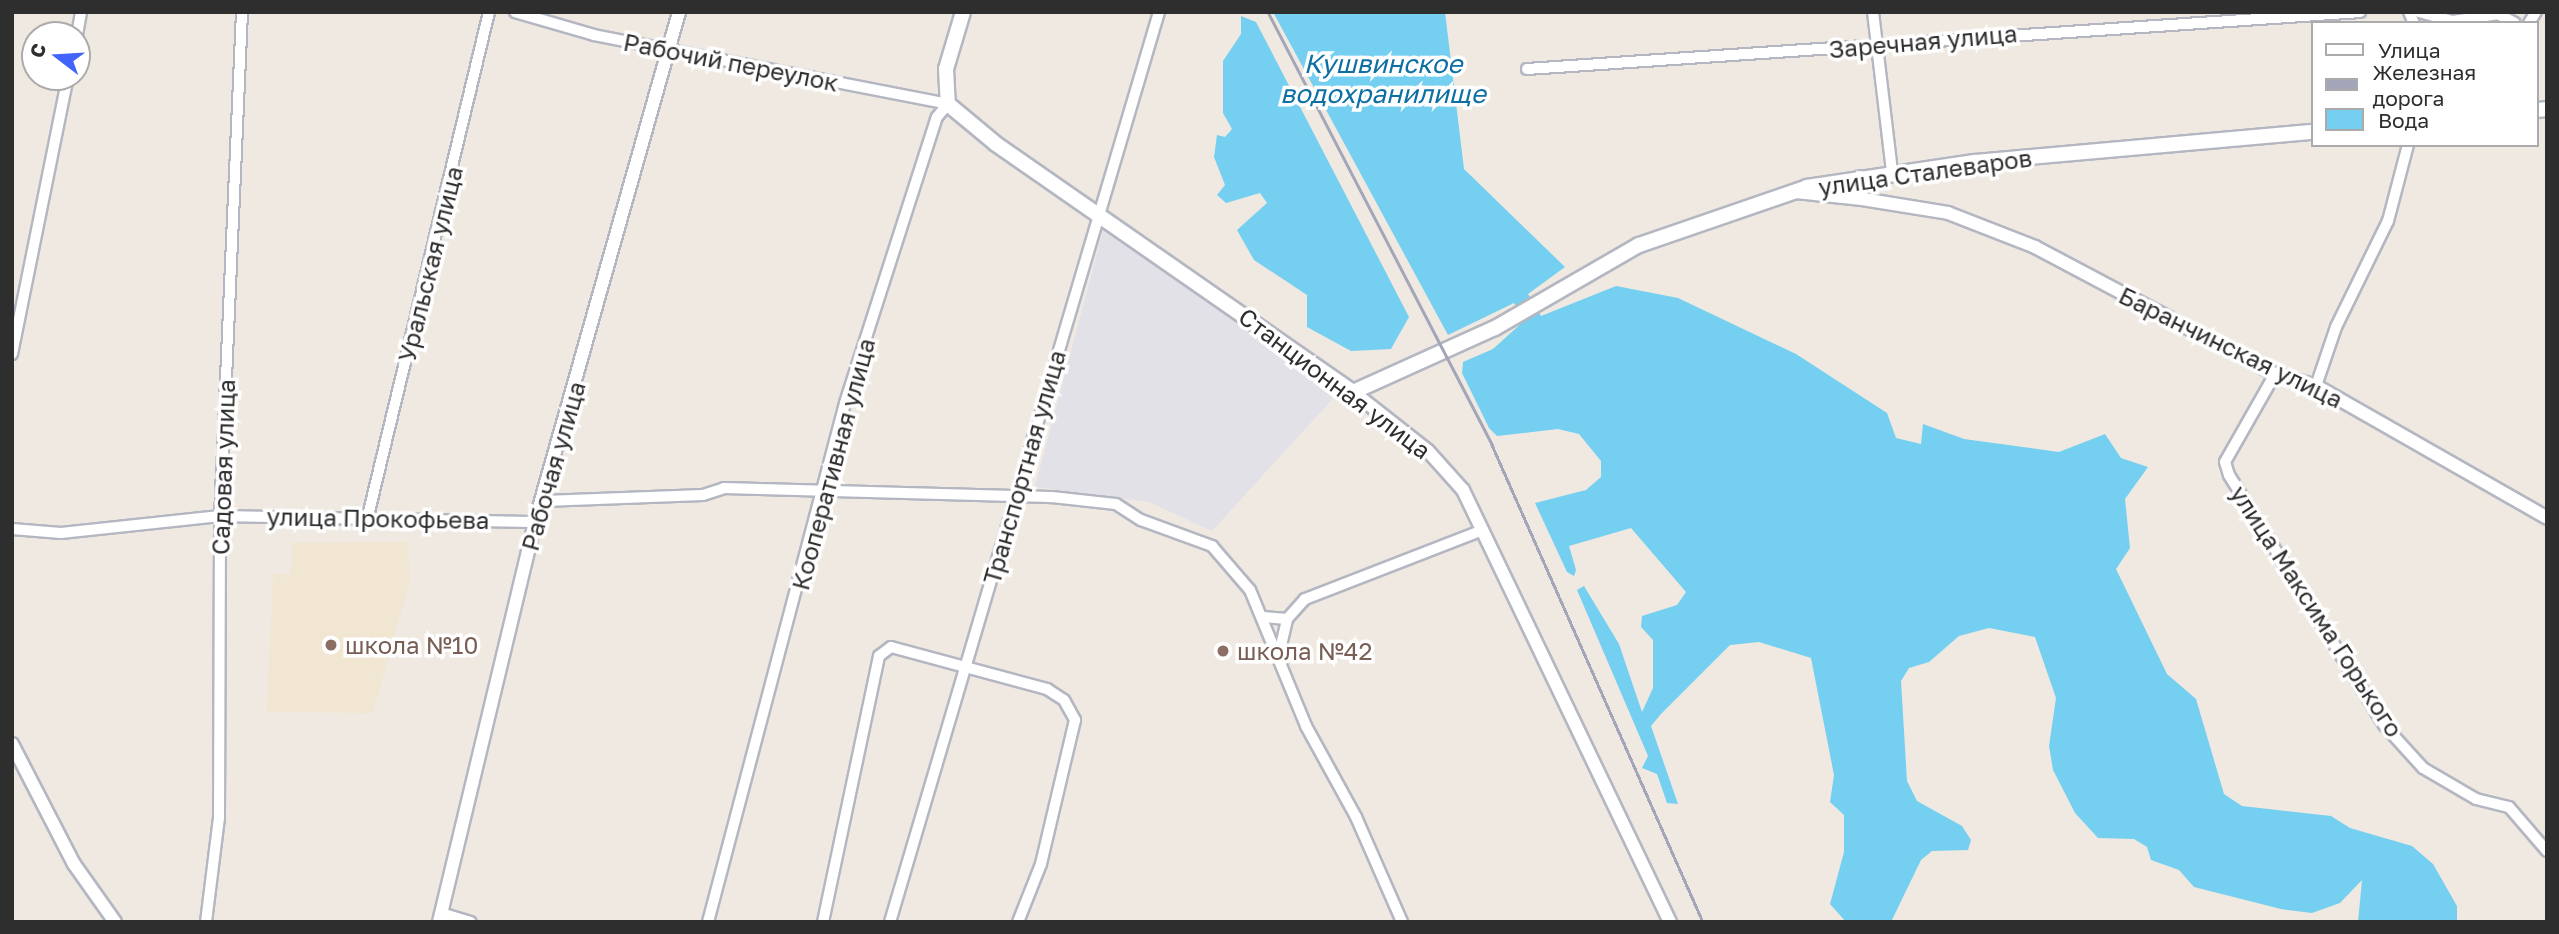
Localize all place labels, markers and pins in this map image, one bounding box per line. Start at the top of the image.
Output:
place label: школа №10 [345,631,478,659]
marker: школа №10 [323,637,339,653]
place label: школа №42 [1237,637,1372,665]
marker: школа №42 [1215,643,1231,659]

